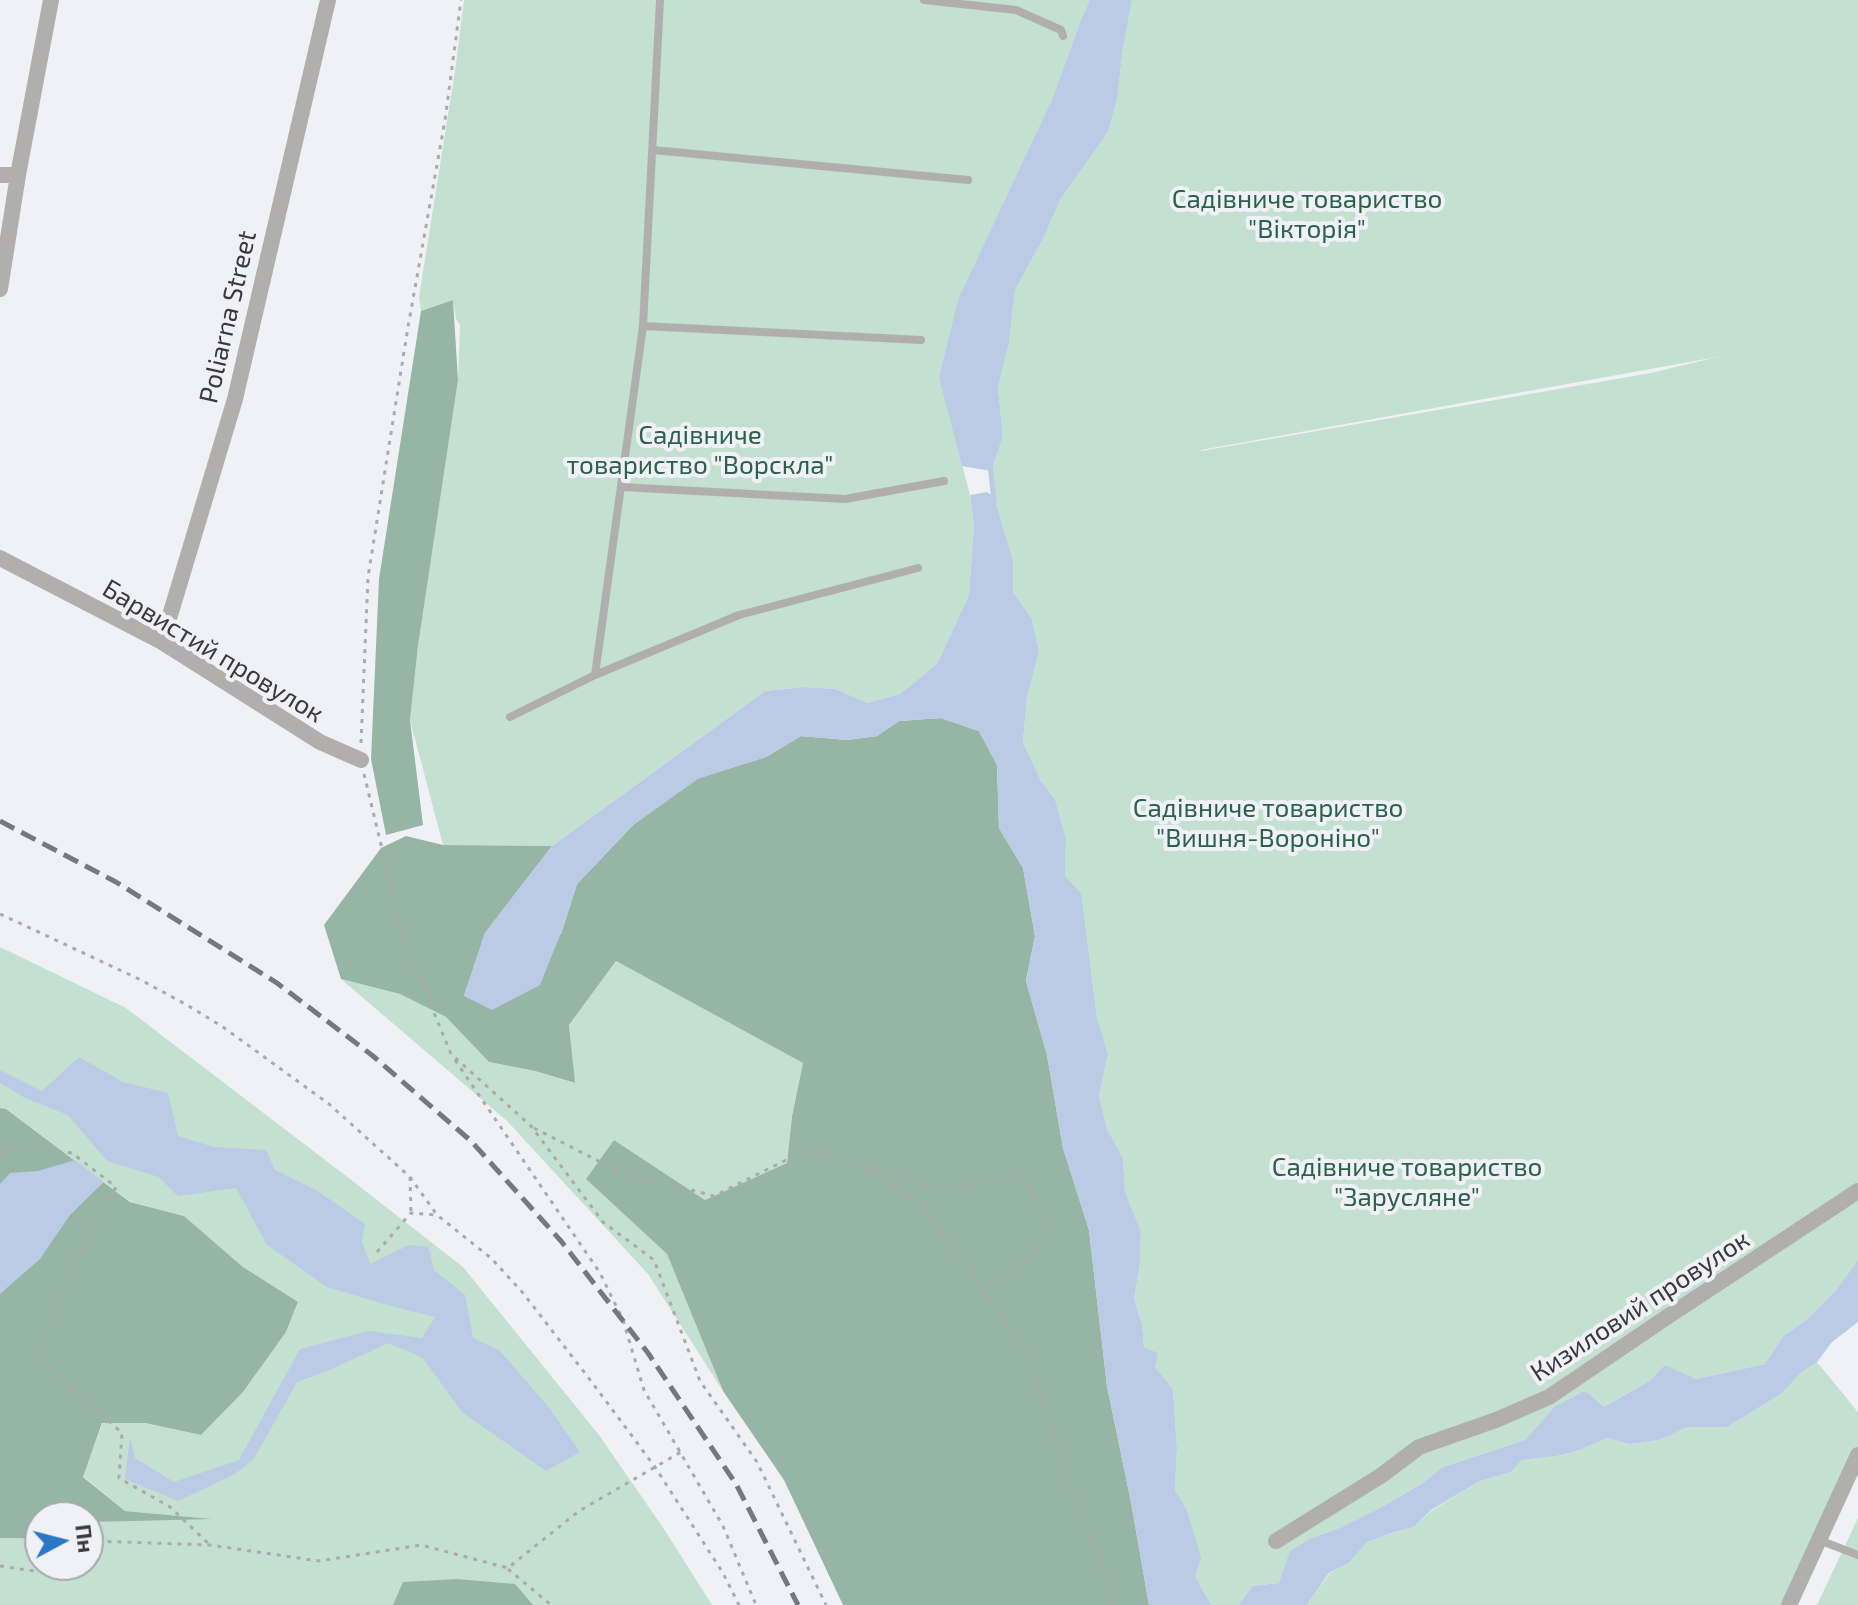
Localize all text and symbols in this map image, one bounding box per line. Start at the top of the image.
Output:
park label: Садівниче товариство "Вікторія" [1172,183,1442,244]
street label: Poliarna Street [193,228,263,406]
park label: Садівниче товариство "Ворскла" [567,419,833,480]
street label: Барвистий провулок [97,573,329,729]
park label: Садівниче товариство "Вишня-Вороніно" [1133,792,1403,854]
park label: Садівниче товариство "Зарусляне" [1272,1151,1542,1212]
street label: Кизиловий провулок [1525,1224,1755,1388]
north arrow [24,1501,104,1581]
text: Пн [71,1523,100,1554]

